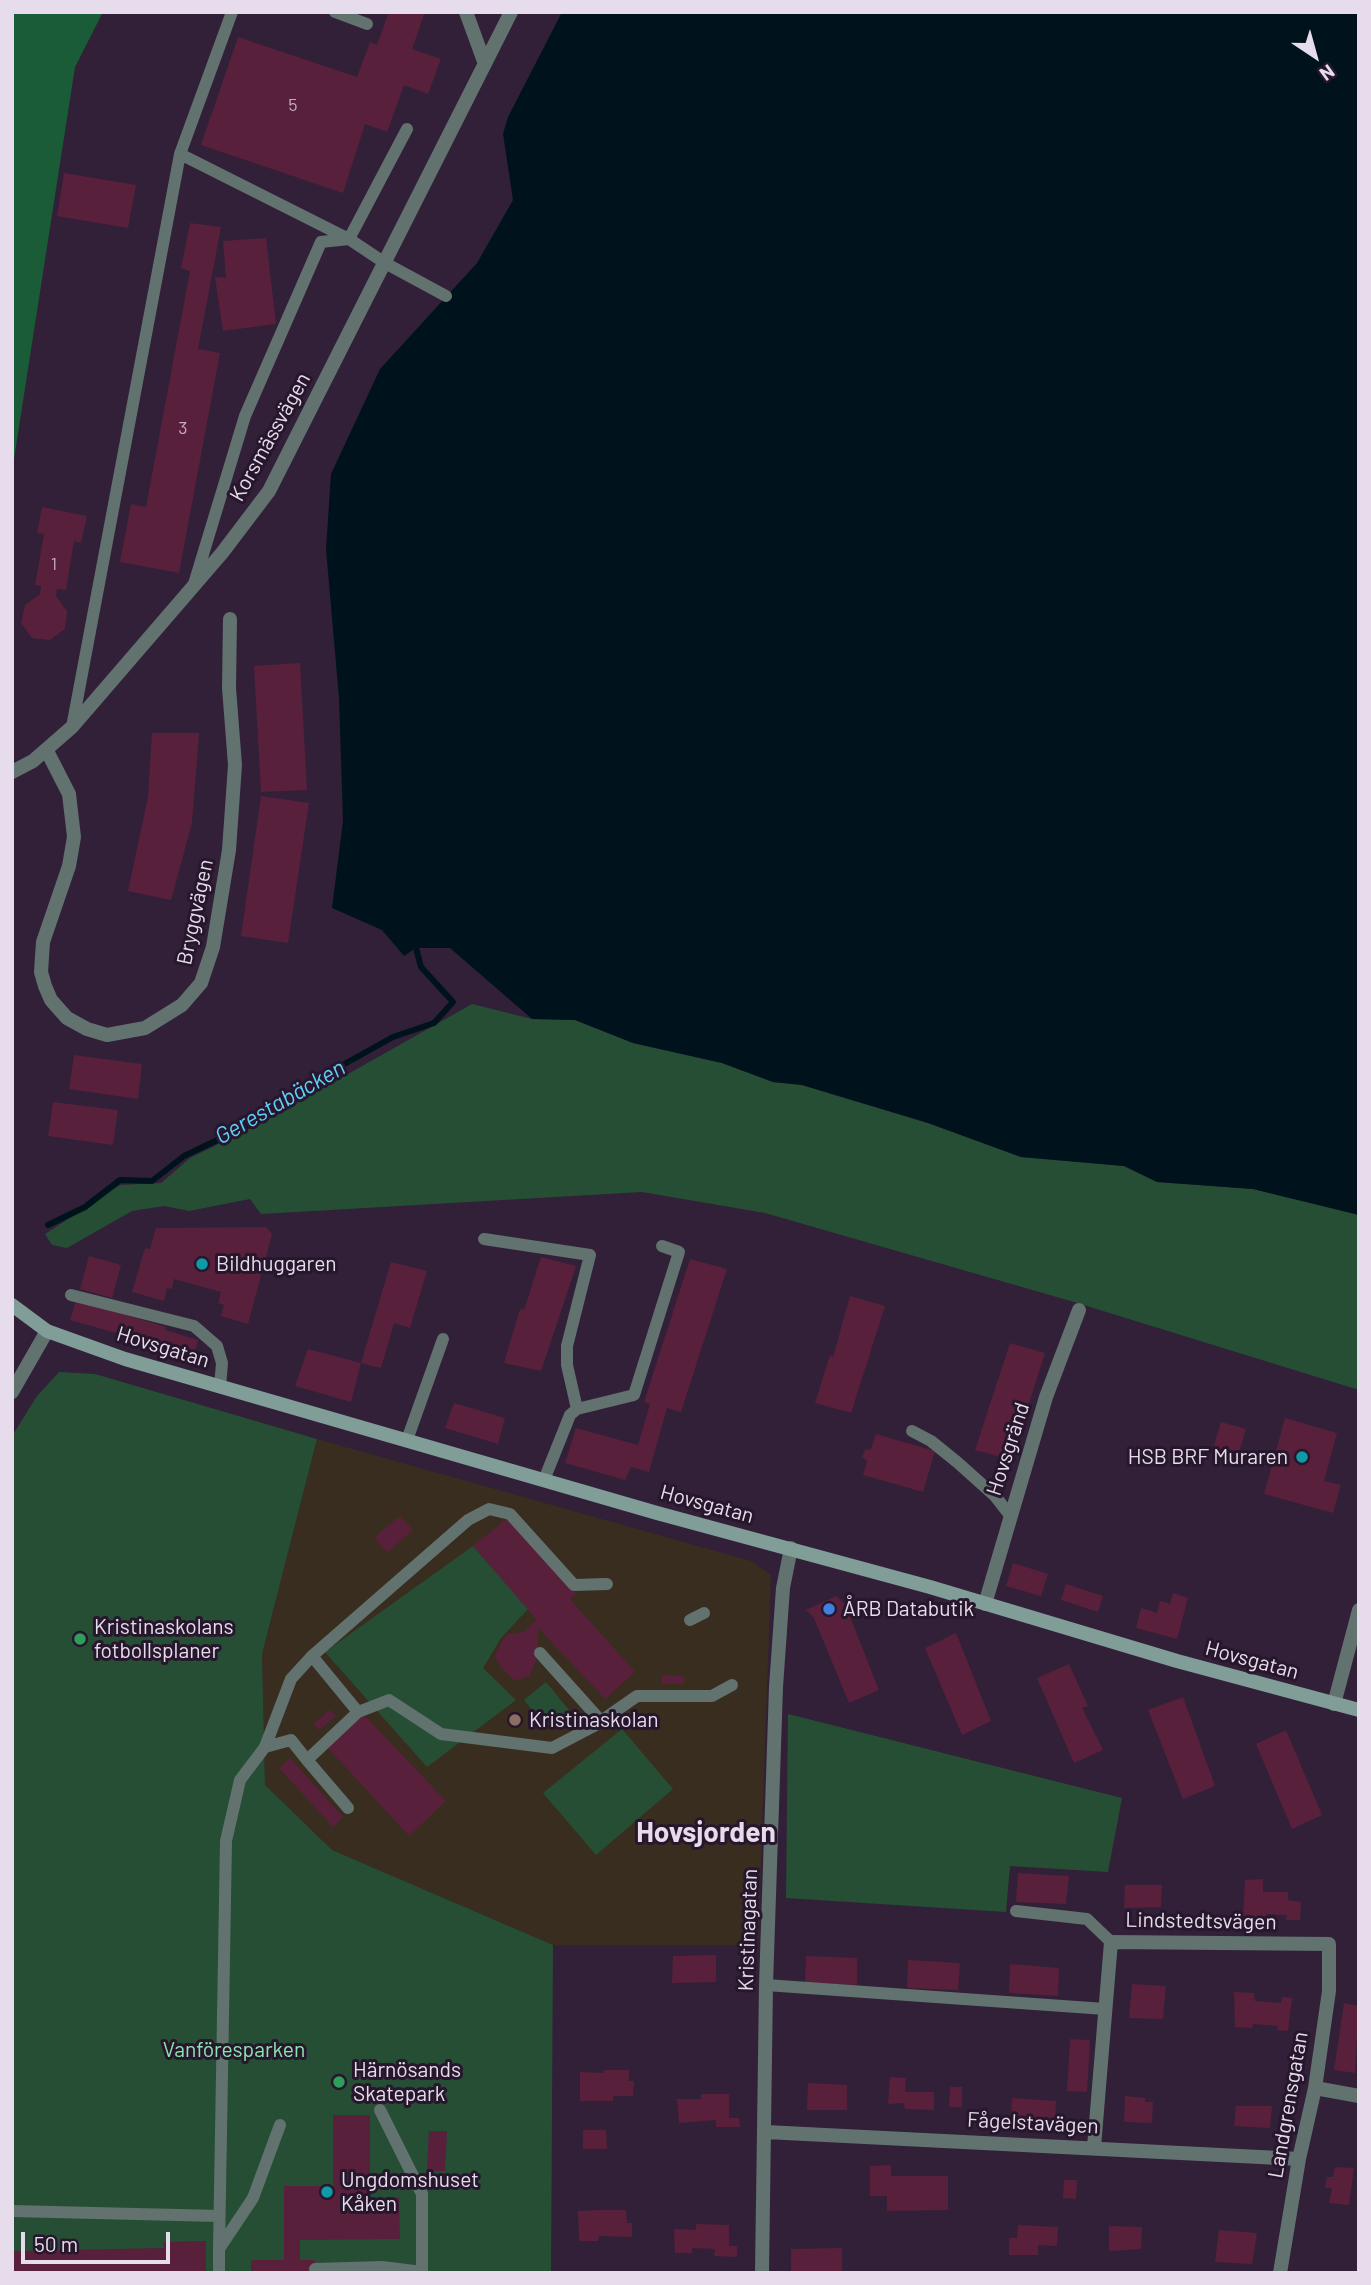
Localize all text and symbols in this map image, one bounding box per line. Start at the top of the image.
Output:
north arrow [1280,21,1350,91]
text: N [1316,60,1340,86]
house number: 5 [288,94,298,116]
street label: Korsmässvägen [224,368,316,506]
house number: 3 [178,417,188,439]
house number: 1 [51,553,57,575]
street label: Bryggvägen [172,857,218,967]
water label: Gerestabäcken [210,1054,350,1150]
place label: Bildhuggaren [216,1251,337,1277]
marker: Bildhuggaren [194,1256,210,1272]
street label: Hovsgatan [114,1321,212,1373]
street label: Hovsgränd [981,1399,1035,1499]
place label: HSB BRF Muraren [1128,1444,1288,1470]
marker: HSB BRF Muraren [1294,1449,1310,1465]
street label: Hovsgatan [657,1479,757,1529]
place label: ÅRB Databutik [843,1596,974,1622]
marker: ÅRB Databutik [821,1601,837,1617]
place label: Kristinaskolans fotbollsplaner [94,1614,234,1664]
marker: Kristinaskolans fotbollsplaner [72,1631,88,1647]
street label: Hovsgatan [1202,1635,1302,1685]
place label: Kristinaskolan [529,1707,659,1733]
marker: Kristinaskolan [507,1712,523,1728]
district label: Hovsjorden [636,1816,776,1850]
street label: Kristinagatan [733,1868,763,1992]
street label: Lindstedtsvägen [1125,1907,1277,1935]
street label: Landgrensgatan [1263,2030,1313,2180]
park label: Vanföresparken [163,2037,305,2063]
place label: Härnösands Skatepark [353,2057,461,2107]
marker: Härnösands Skatepark [331,2074,347,2090]
street label: Fågelstavägen [967,2107,1099,2139]
place label: Ungdomshuset Kåken [341,2167,479,2217]
marker: Ungdomshuset Kåken [319,2184,335,2200]
scale bar [24,2218,173,2262]
text: 50 m [34,2231,78,2256]

